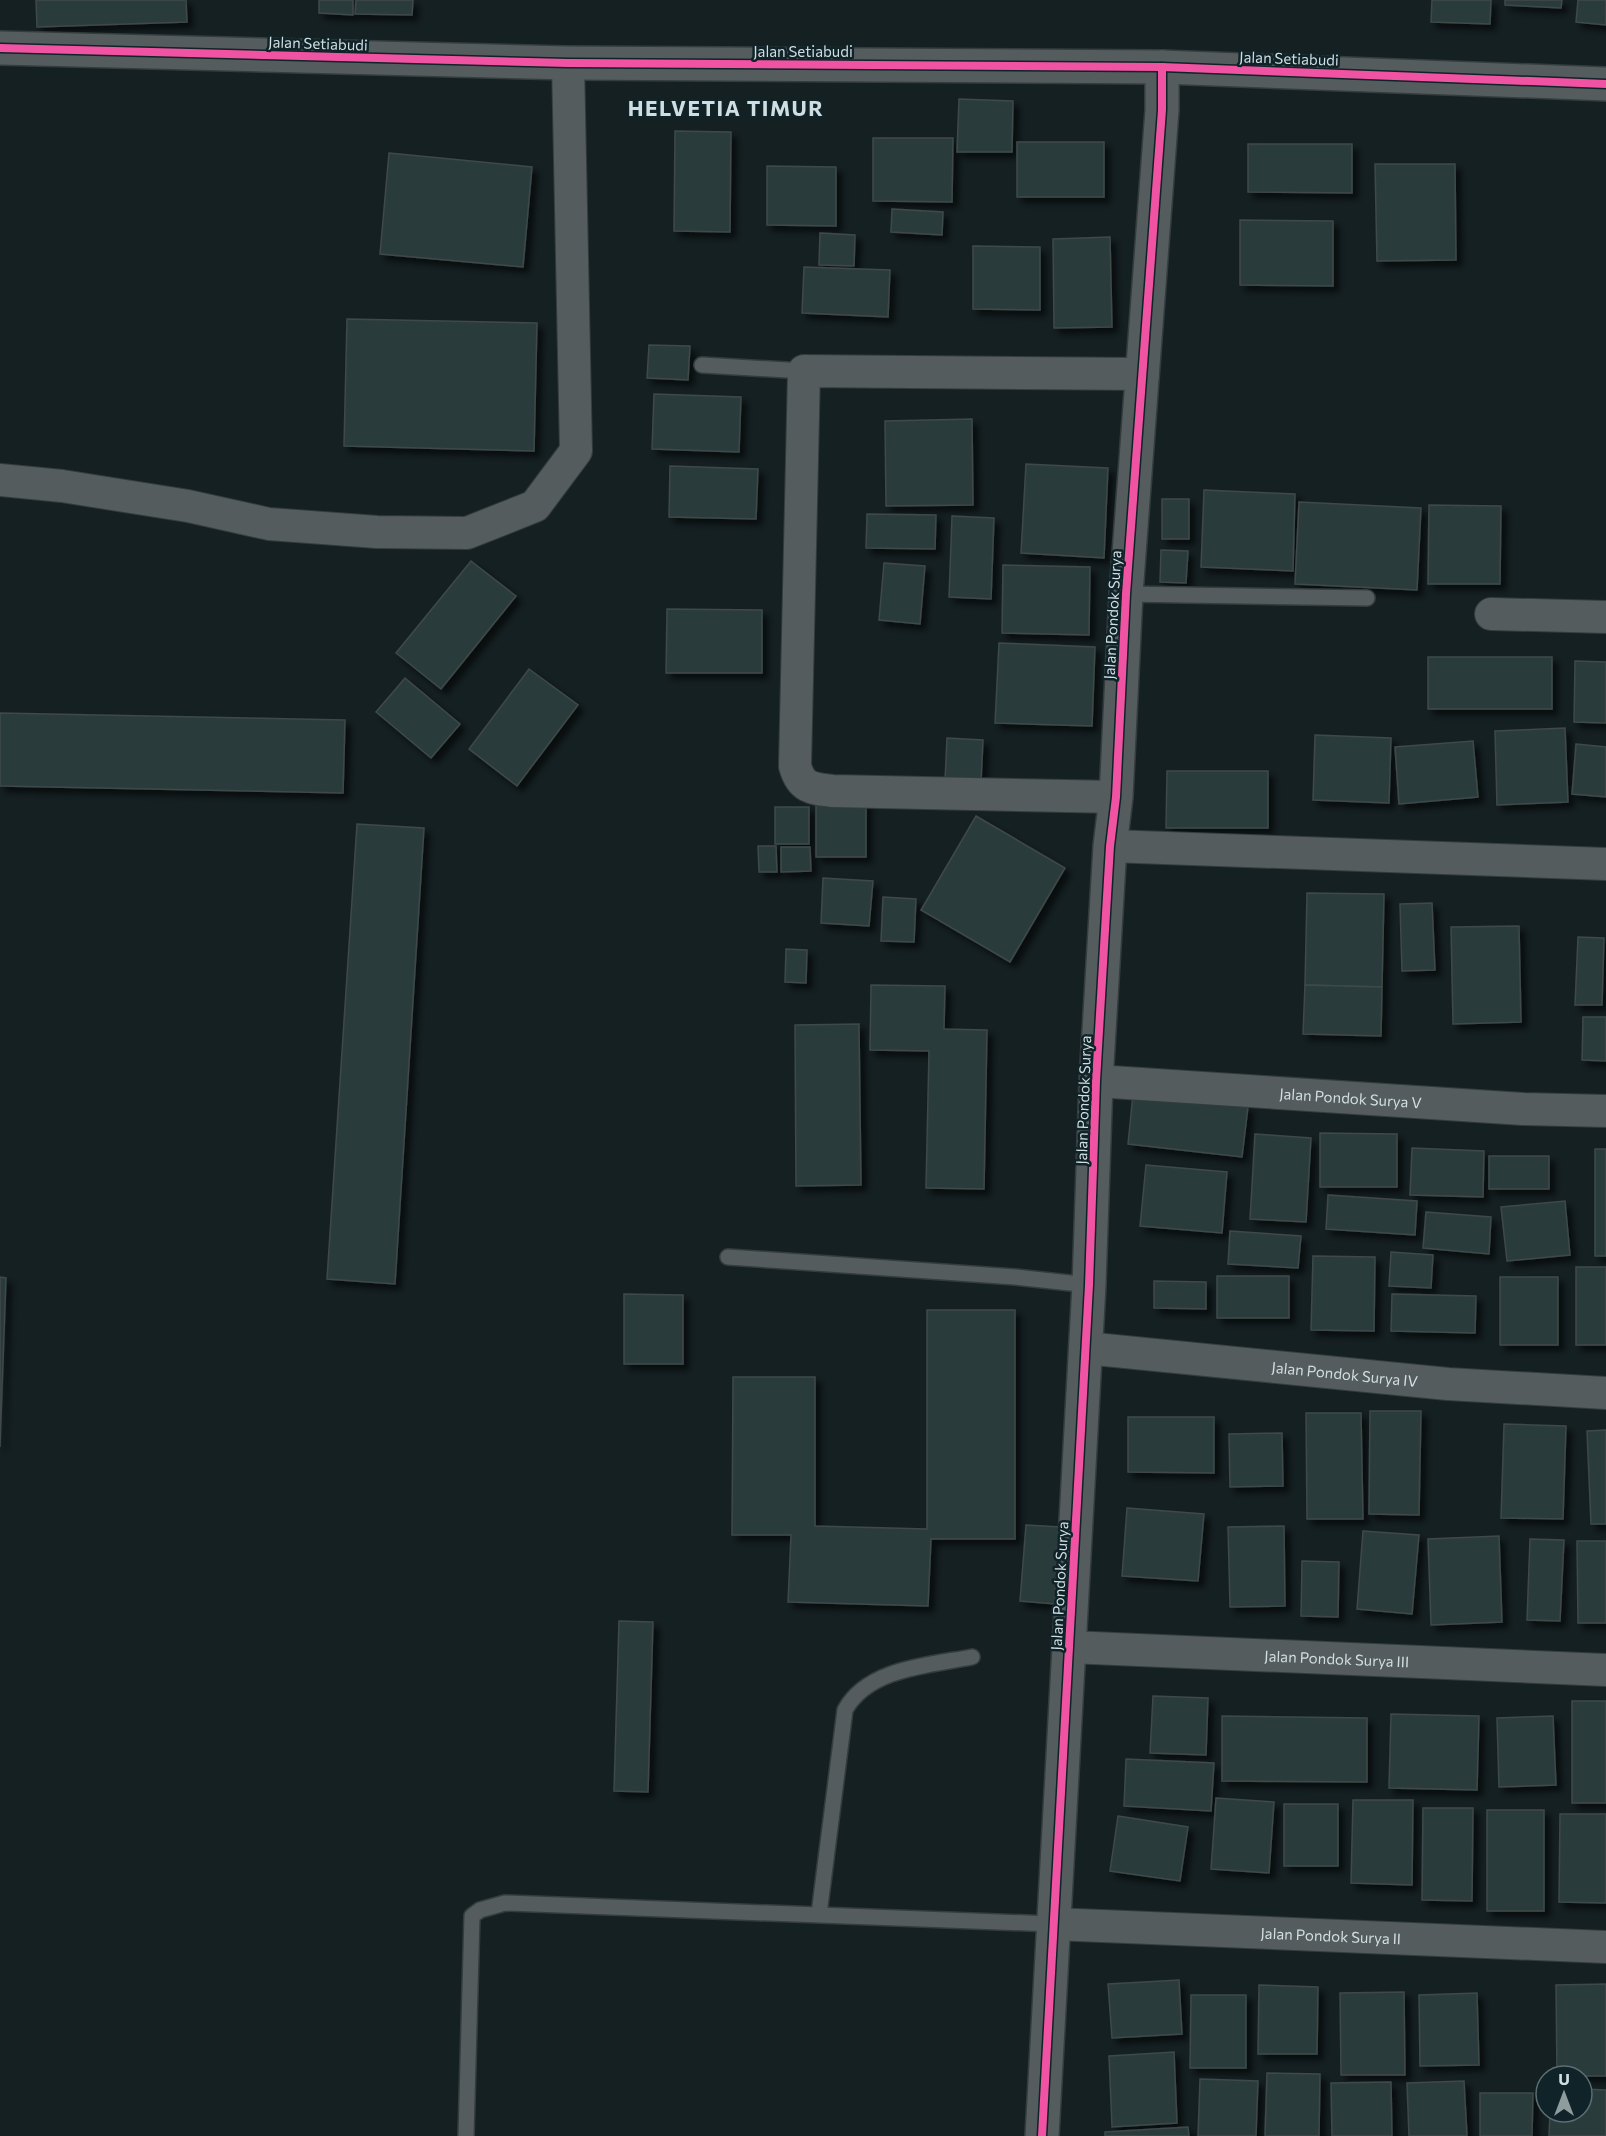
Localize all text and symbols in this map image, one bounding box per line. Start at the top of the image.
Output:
street label: Jalan Setiabudi [268,32,368,54]
street label: Jalan Setiabudi [753,42,853,60]
street label: Jalan Setiabudi [1239,47,1339,69]
district label: HELVETIA TIMUR [628,95,824,120]
street label: Jalan Pondok Surya [1100,550,1124,680]
street label: Jalan Pondok Surya [1072,1035,1094,1165]
street label: Jalan Pondok Surya V [1279,1084,1422,1111]
street label: Jalan Pondok Surya IV [1271,1358,1419,1390]
street label: Jalan Pondok Surya [1047,1521,1071,1651]
street label: Jalan Pondok Surya III [1264,1646,1410,1671]
street label: Jalan Pondok Surya II [1260,1924,1401,1947]
north arrow [1534,2064,1594,2124]
text: U [1558,2069,1570,2088]

